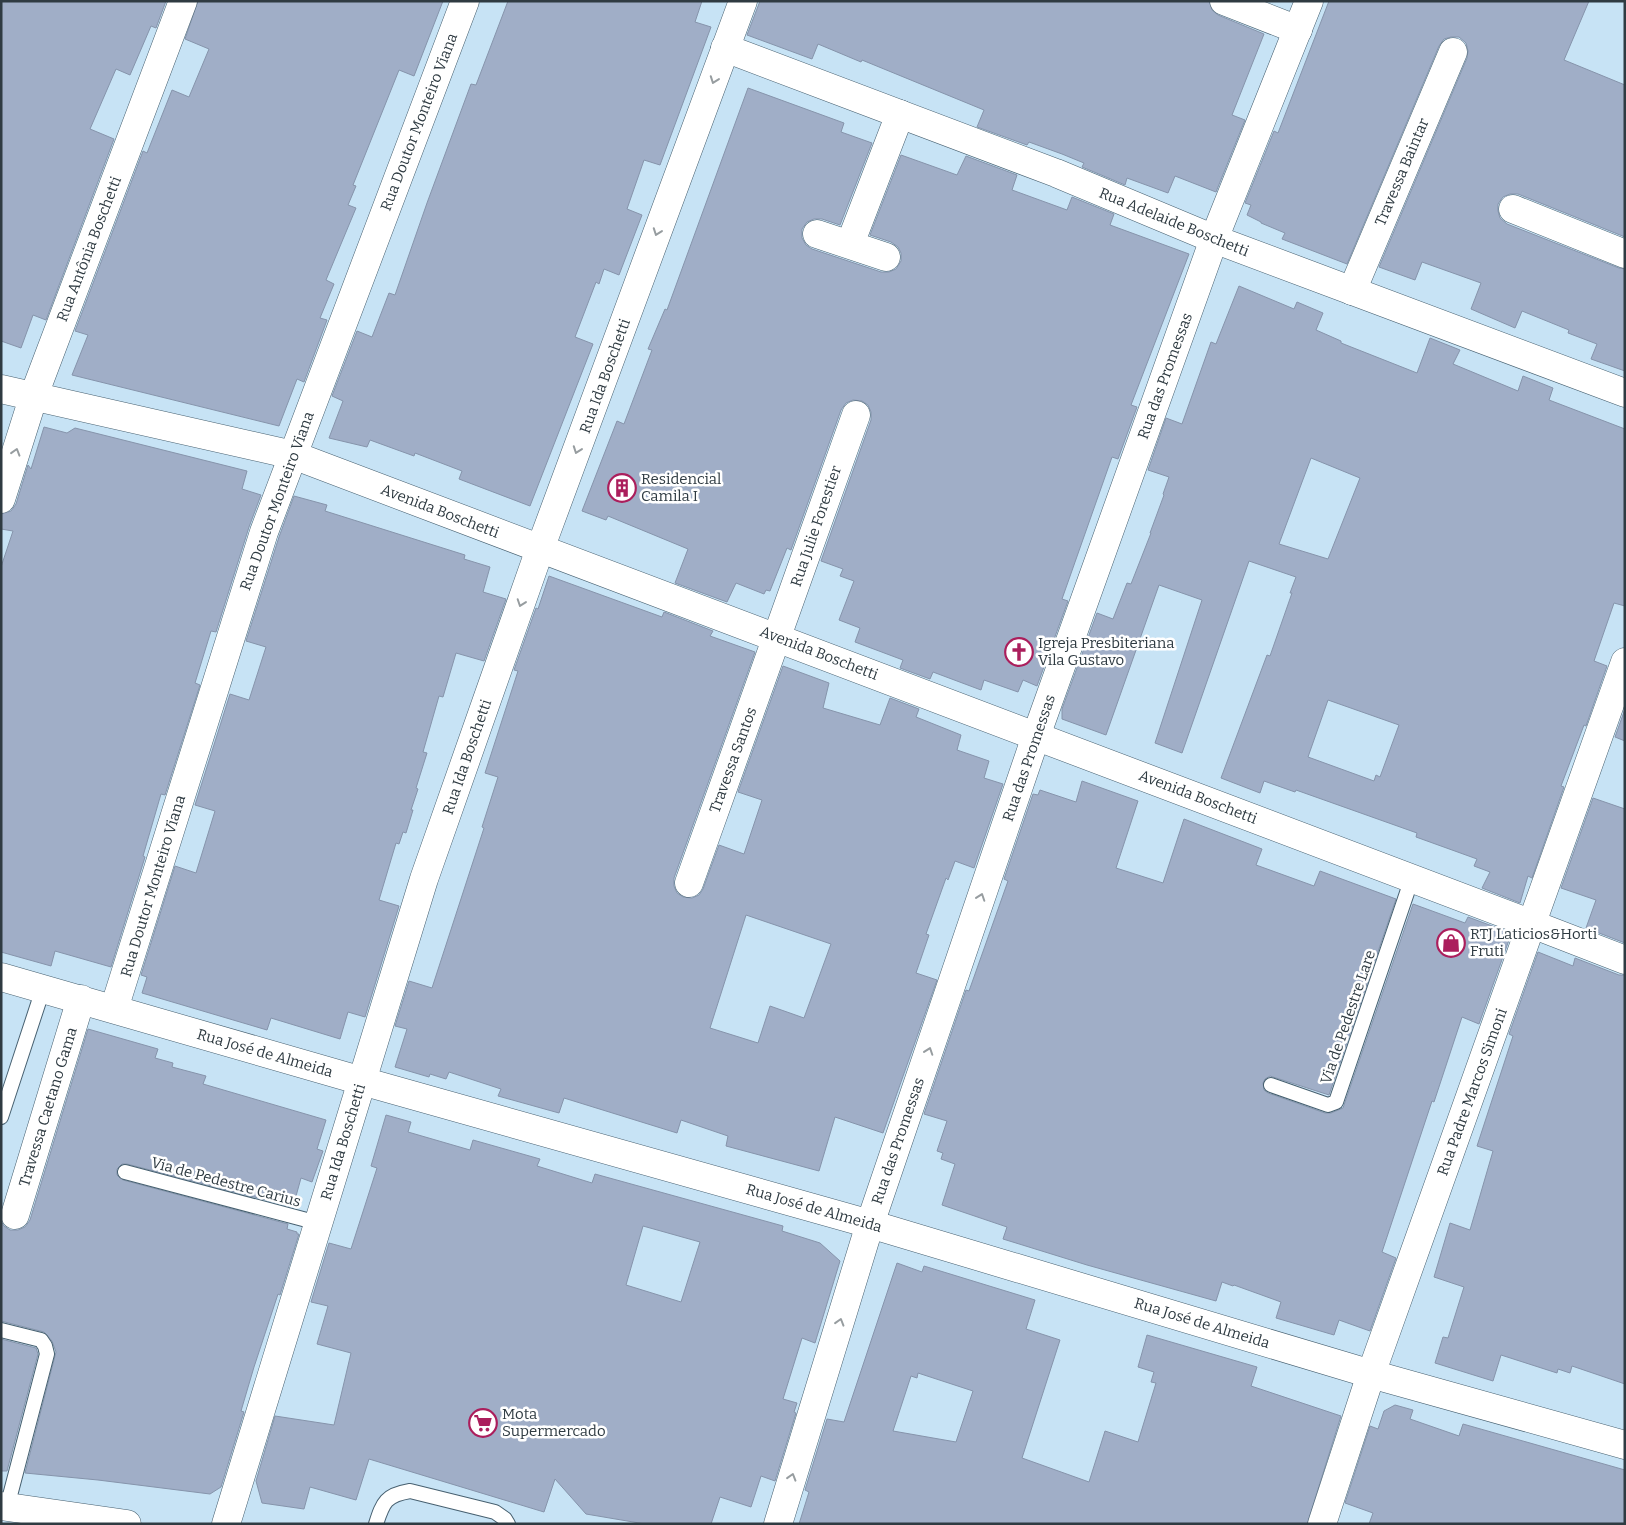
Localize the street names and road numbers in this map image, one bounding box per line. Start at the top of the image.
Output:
street label: Rua Doutor Monteiro Viana [377,30,461,214]
street label: Travessa Baintar [1371,115,1433,229]
street label: Rua Antônia Boschetti [53,173,125,324]
street label: Rua Adelaide Boschetti [1096,184,1252,261]
street label: Rua das Promessas [1134,310,1196,442]
street label: Rua Ida Boschetti [576,316,634,436]
street label: Rua Doutor Monteiro Viana [236,409,318,593]
street label: Rua Julie Forestier [787,463,845,589]
street label: Avenida Boschetti [378,480,502,542]
street label: Avenida Boschetti [757,622,881,684]
street label: Rua das Promessas [999,692,1059,824]
street label: Rua Ida Boschetti [439,697,495,817]
street label: Travessa Santos [706,705,760,815]
street label: Avenida Boschetti [1136,766,1260,828]
street label: Rua Doutor Monteiro Viana [117,793,189,979]
street label: Via de Pedestre Lare [1317,948,1379,1086]
street label: Rua Padre Marcos Simoni [1433,1005,1511,1178]
street label: Travessa Caetano Gama [15,1025,81,1189]
street label: Rua José de Almeida [195,1025,335,1081]
street label: Rua das Promessas [868,1075,928,1207]
street label: Rua Ida Boschetti [317,1081,369,1202]
street label: Via de Pedestre Carius [149,1153,303,1211]
street label: Rua José de Almeida [744,1180,884,1236]
street label: Rua José de Almeida [1132,1294,1272,1352]

